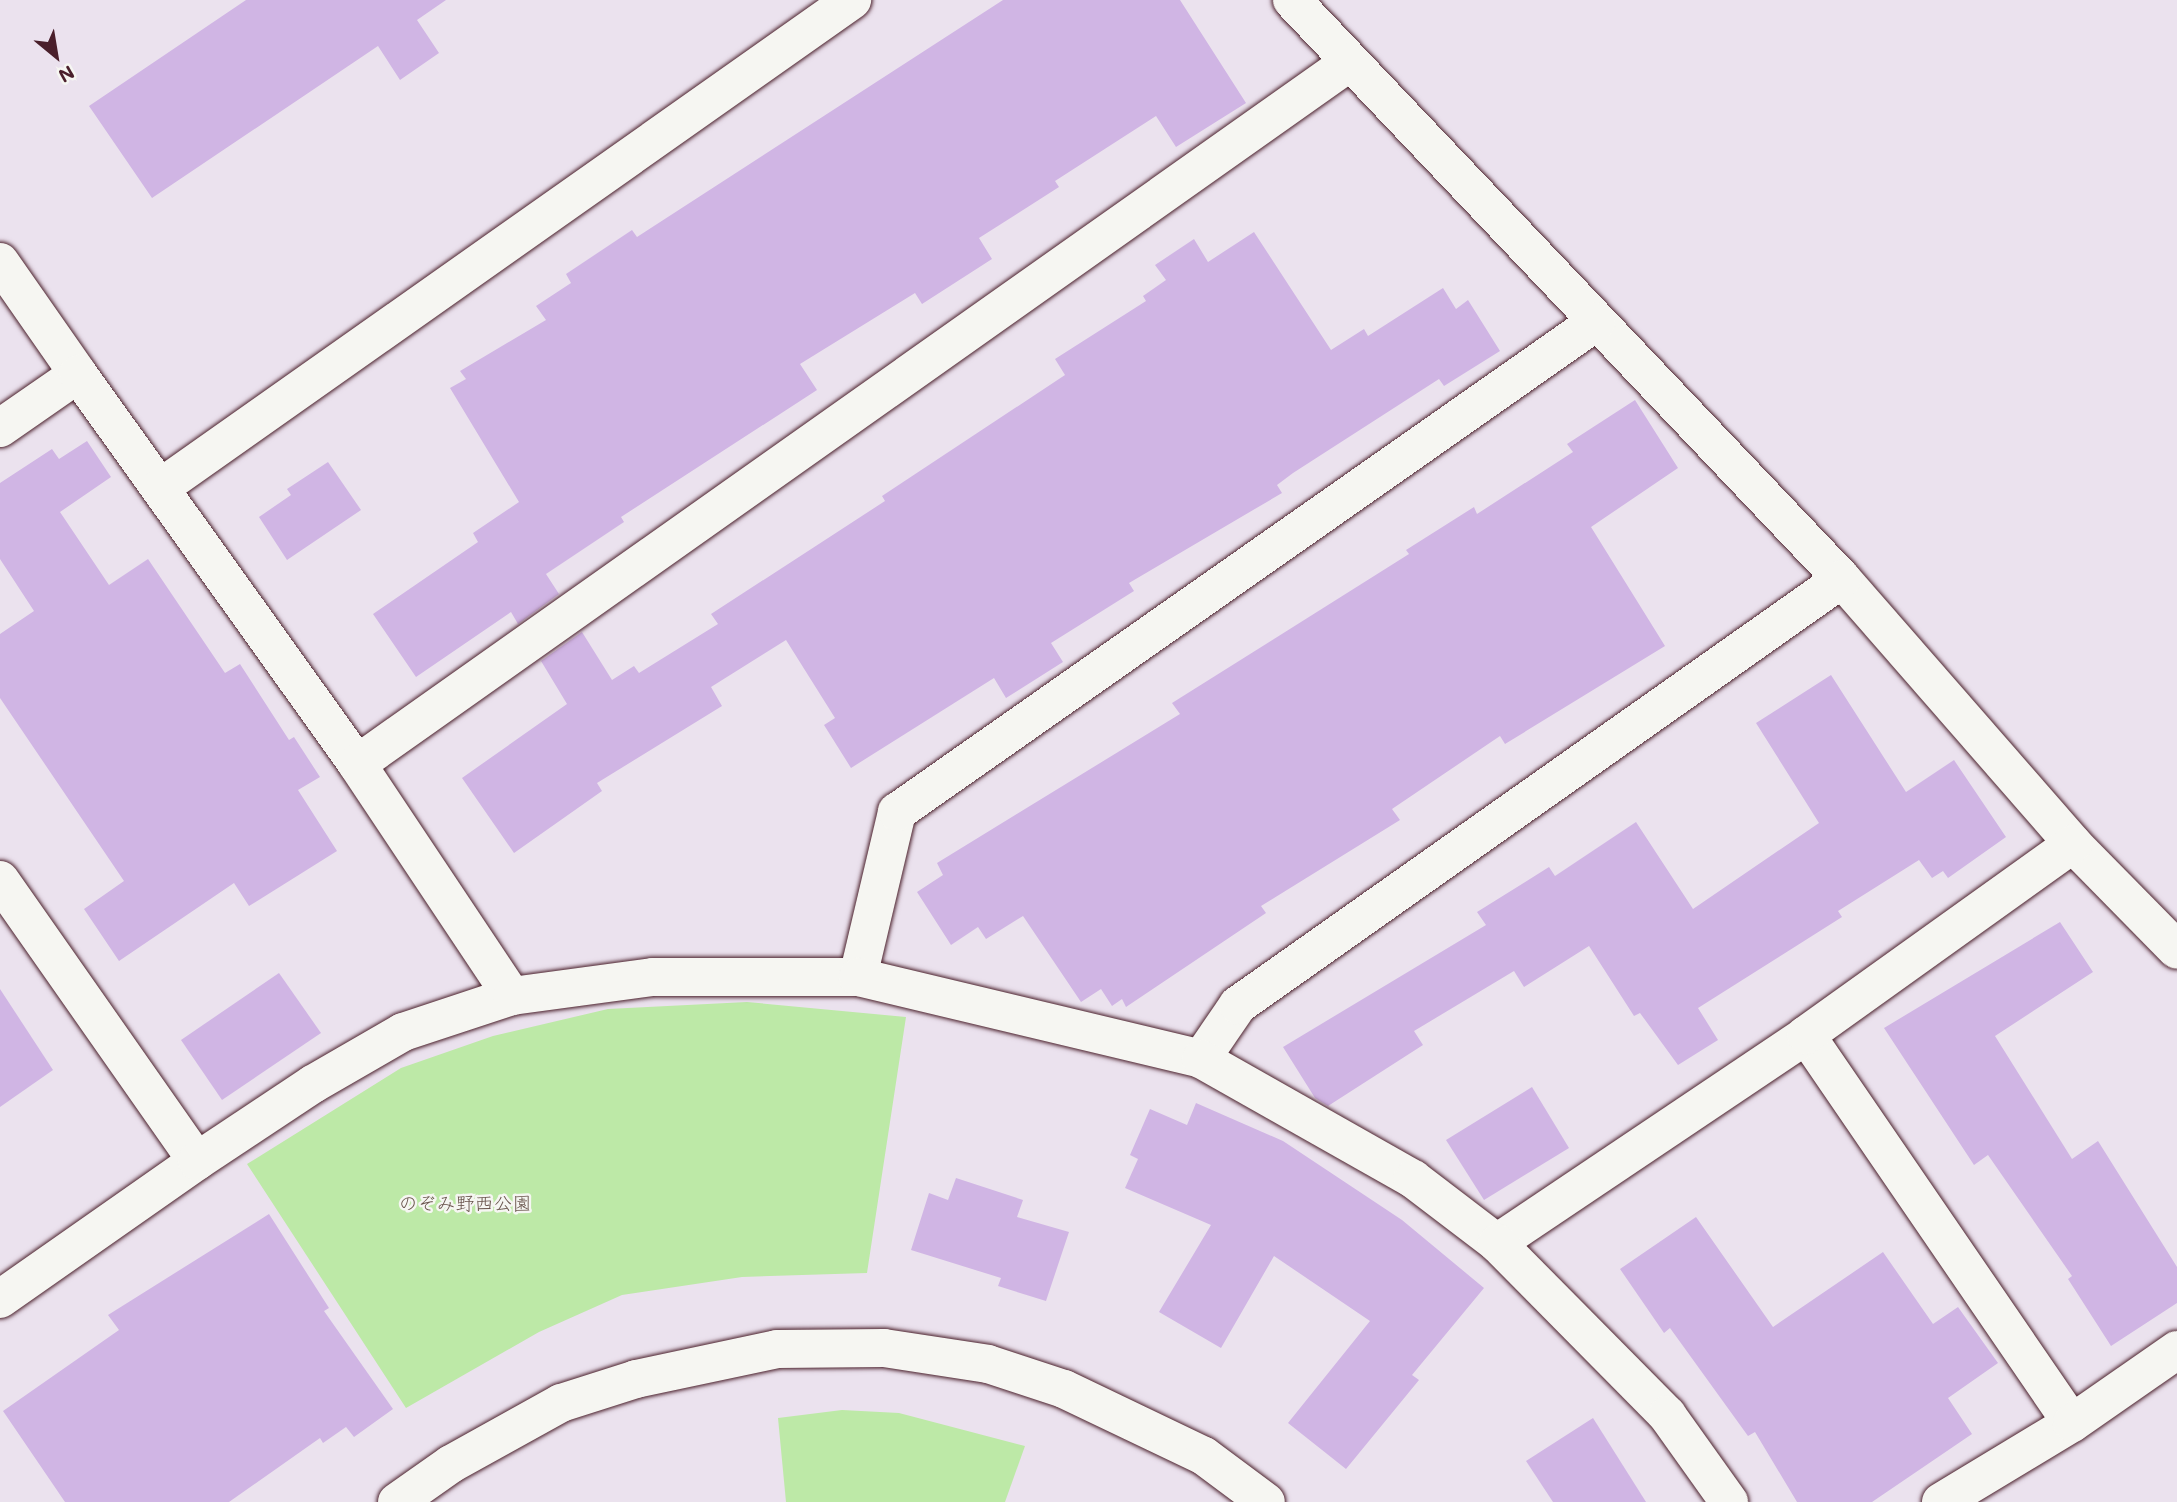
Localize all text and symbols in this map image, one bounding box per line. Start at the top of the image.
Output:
north arrow [21,21,91,91]
text: N [54,60,79,89]
park label: のぞみ野西公園 [399,1192,531,1214]

